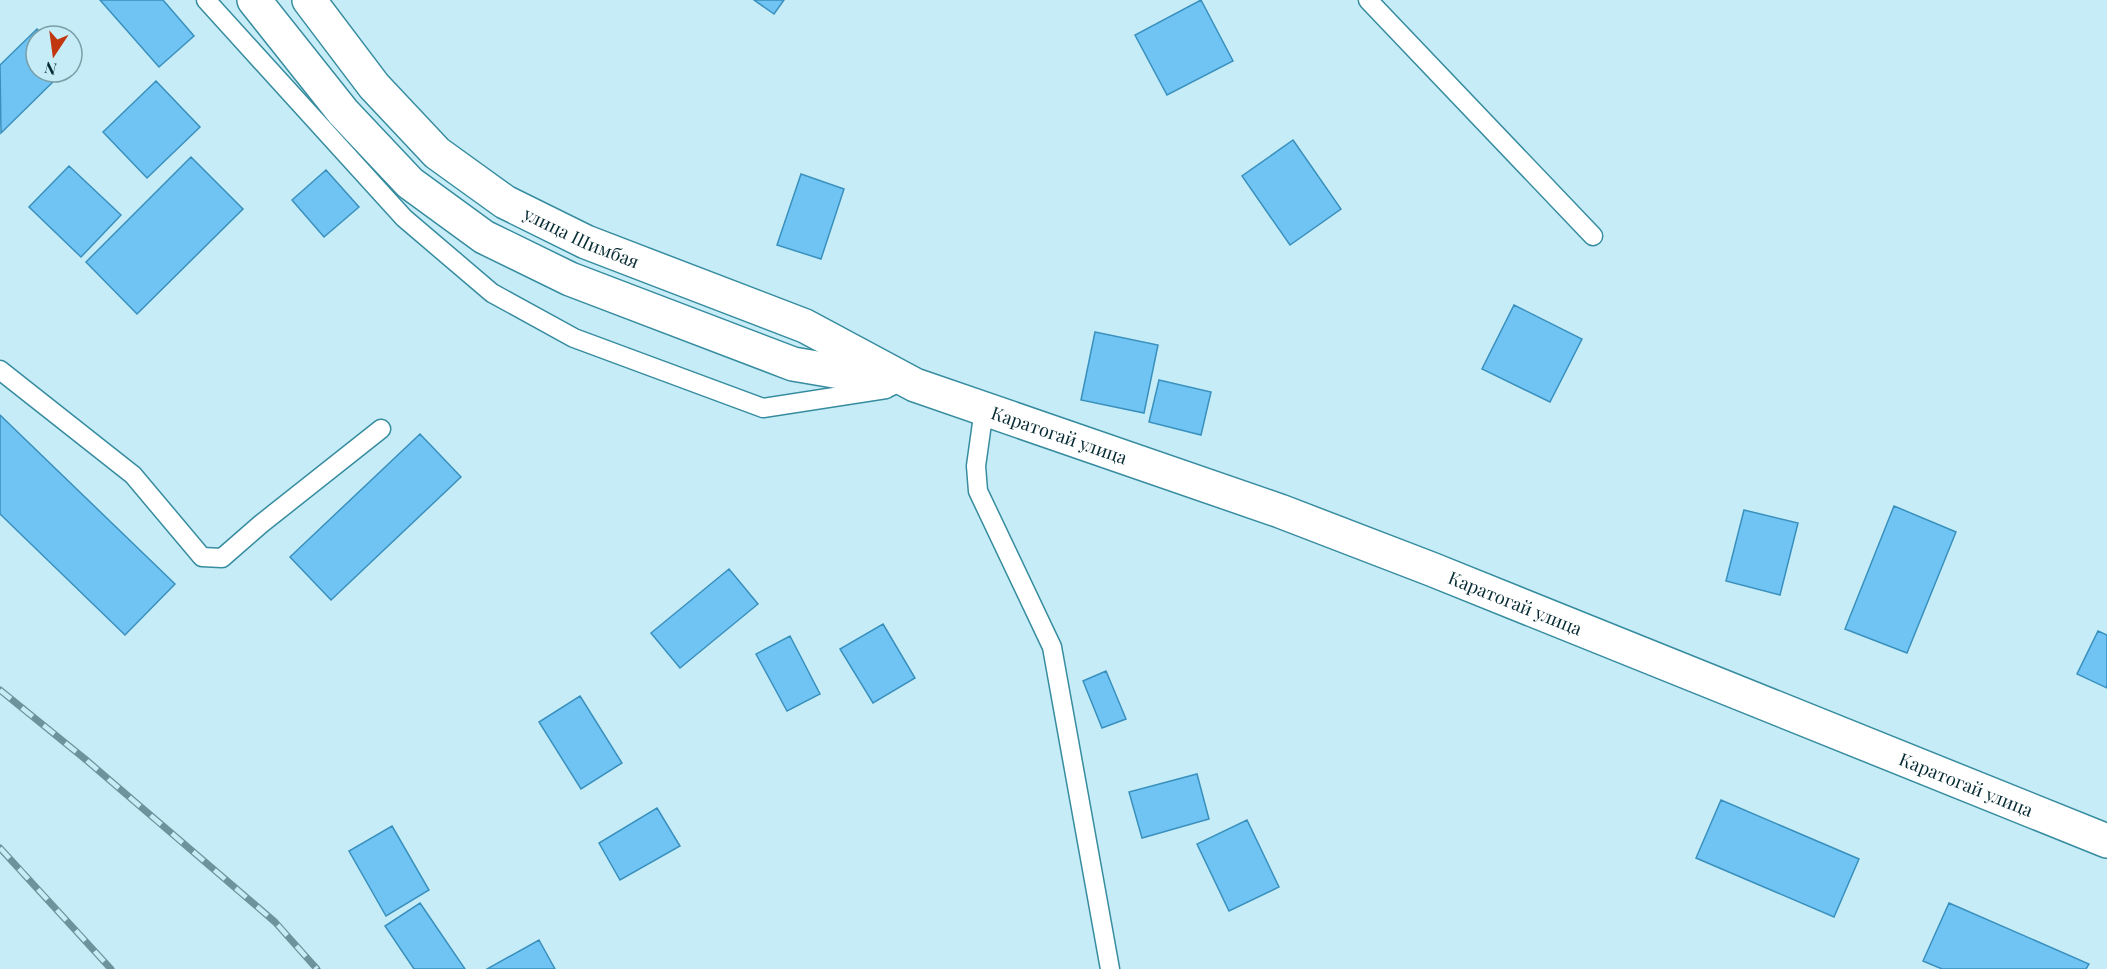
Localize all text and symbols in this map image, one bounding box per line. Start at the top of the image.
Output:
north arrow [24,24,84,84]
text: N [42,57,59,81]
street label: улица Шимбая [519,201,643,273]
street label: Каратогай улица [988,400,1131,469]
street label: Каратогай улица [1445,565,1586,641]
street label: Каратогай улица [1896,747,2037,822]

